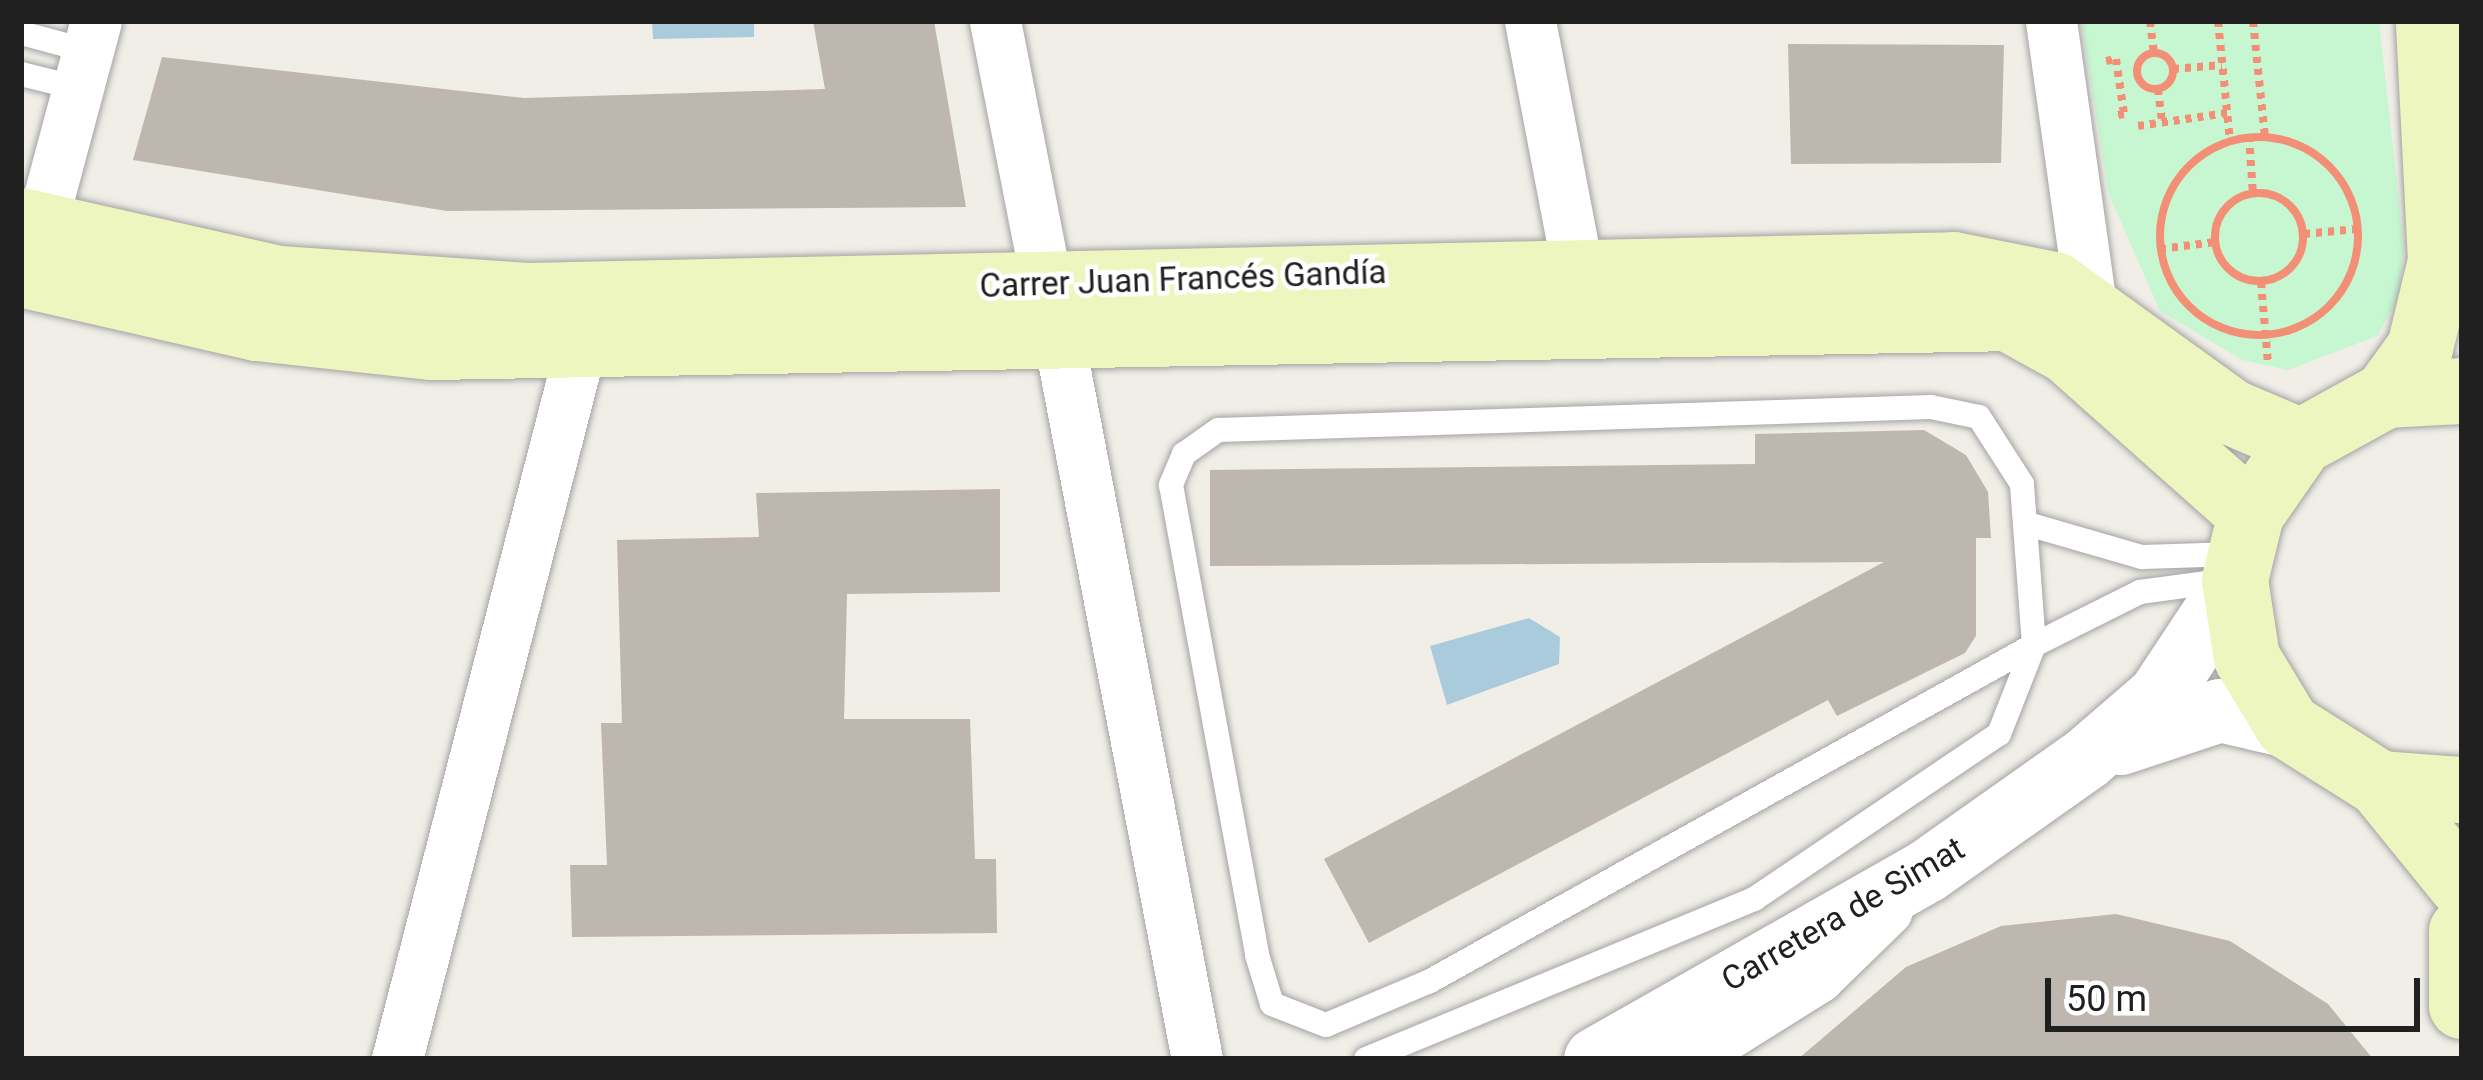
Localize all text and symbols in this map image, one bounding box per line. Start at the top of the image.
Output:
street label: Carrer Juan Francés Gandía [979,252,1387,306]
street label: Carretera de Simat [1715,828,1971,1000]
scale bar [2051,954,2426,1028]
text: 50 m [2066,978,2147,1020]

